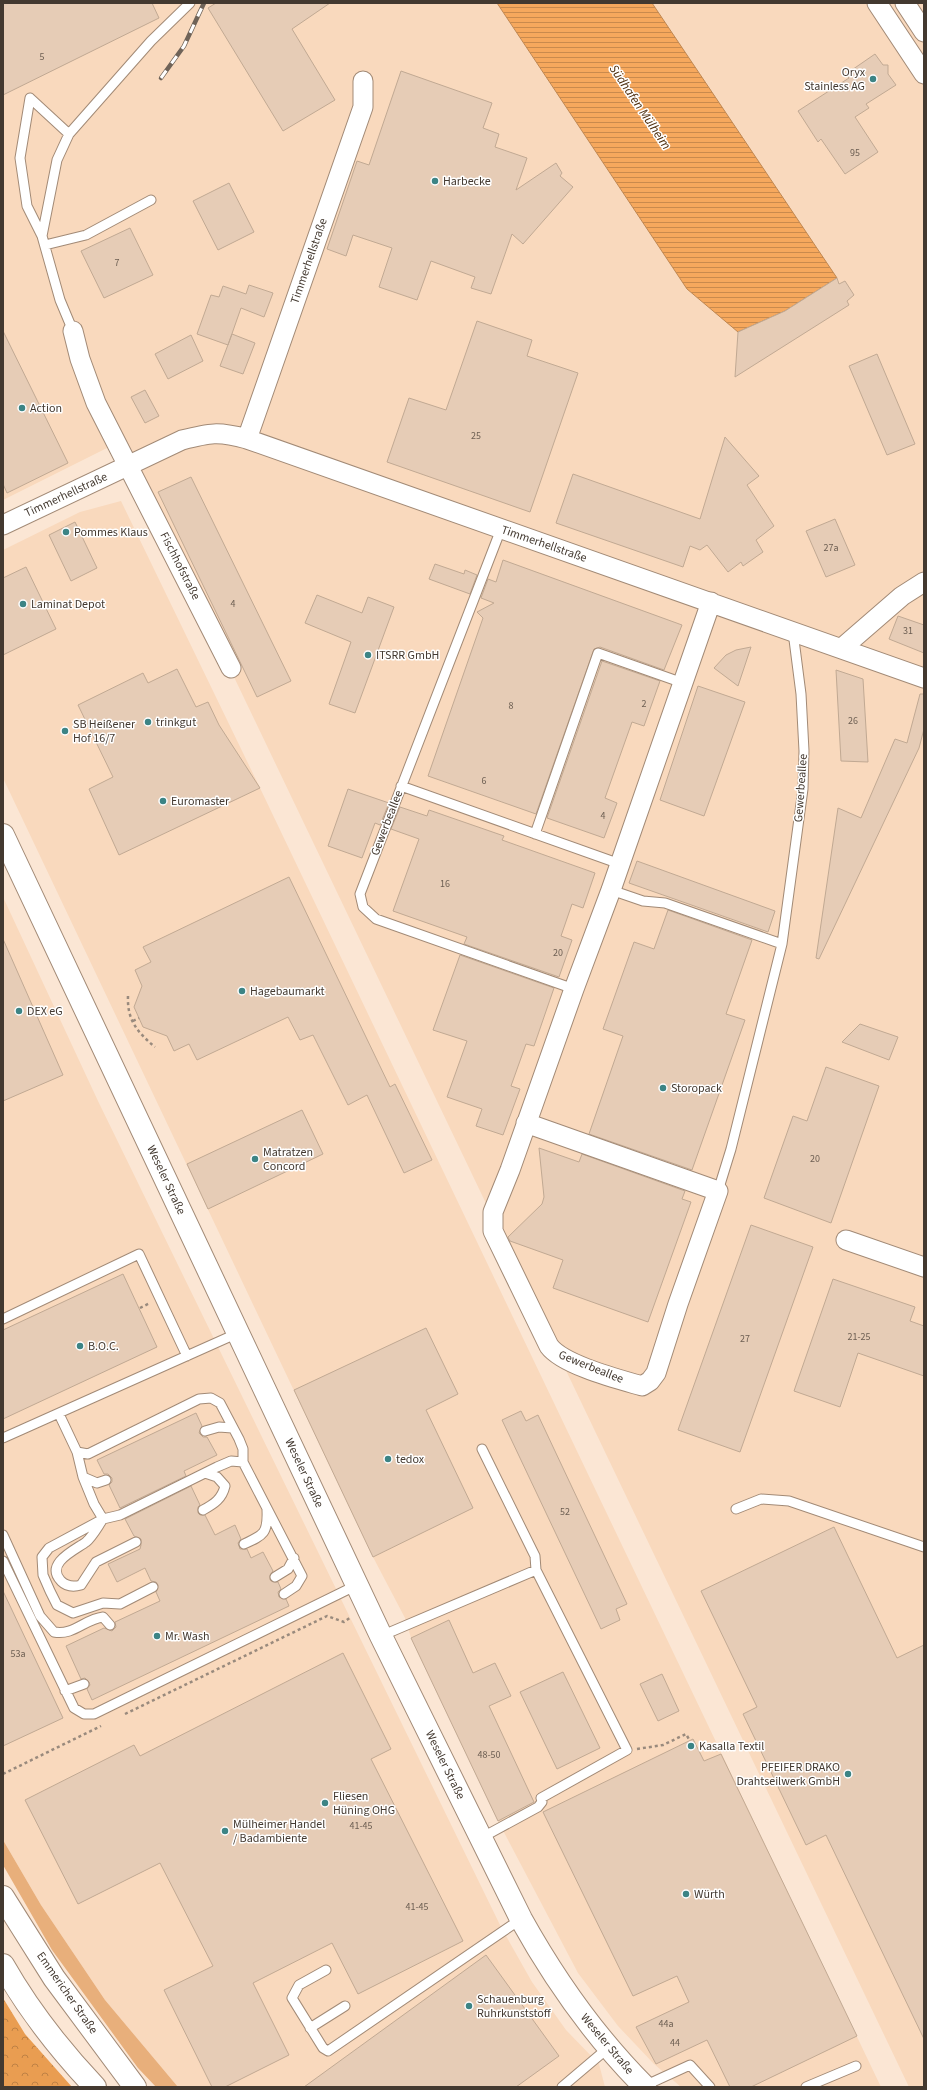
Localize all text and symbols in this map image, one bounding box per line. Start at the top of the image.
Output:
house number: 5 [40,50,45,64]
water label: Südhafen Mülheim [605,61,675,153]
place label: Oryx Stainless AG [804,64,866,95]
marker: Oryx Stainless AG [868,74,878,84]
house number: 95 [850,146,860,160]
place label: Harbecke [443,173,491,190]
marker: Harbecke [430,176,440,186]
street label: Timmerhellstraße [286,216,332,306]
house number: 7 [115,256,120,270]
place label: Action [30,400,62,417]
marker: Action [17,403,27,413]
house number: 25 [471,429,481,443]
street label: Timmerhellstraße [22,468,110,522]
street label: Timmerhellstraße [499,521,589,567]
place label: Pommes Klaus [74,524,148,541]
marker: Pommes Klaus [61,527,71,537]
street label: Fischhofstraße [156,529,204,603]
house number: 27a [824,541,838,555]
place label: Laminat Depot [31,596,105,613]
house number: 4 [231,597,236,611]
marker: Laminat Depot [18,599,28,609]
house number: 31 [903,624,913,638]
place label: ITSRR GmbH [376,647,439,664]
marker: ITSRR GmbH [363,650,373,660]
house number: 2 [642,697,647,711]
house number: 8 [509,699,514,713]
place label: trinkgut [156,714,196,731]
house number: 26 [848,714,858,728]
place label: SB Heißener Hof 16/7 [73,716,136,747]
marker: trinkgut [143,717,153,727]
marker: SB Heißener Hof 16/7 [60,726,70,736]
street label: Gewerbeallee [790,753,812,823]
house number: 6 [482,774,487,788]
street label: Gewerbeallee [367,788,407,858]
place label: Euromaster [171,793,230,810]
marker: Euromaster [158,796,168,806]
house number: 4 [601,809,606,823]
house number: 16 [440,877,450,891]
house number: 20 [553,946,563,960]
place label: Hagebaumarkt [250,983,325,1000]
marker: Hagebaumarkt [237,986,247,996]
place label: DEX eG [27,1003,63,1020]
marker: DEX eG [14,1006,24,1016]
place label: Storopack [671,1080,722,1097]
marker: Storopack [658,1083,668,1093]
street label: Weseler Straße [142,1142,190,1218]
place label: Matratzen Concord [263,1144,313,1175]
house number: 20 [810,1152,820,1166]
marker: Matratzen Concord [250,1154,260,1164]
house number: 21-25 [848,1330,871,1344]
house number: 27 [740,1332,750,1346]
place label: B.O.C. [88,1338,119,1355]
marker: B.O.C. [75,1341,85,1351]
street label: Gewerbeallee [556,1346,626,1388]
street label: Weseler Straße [280,1435,328,1511]
place label: tedox [396,1451,425,1468]
marker: tedox [383,1454,393,1464]
house number: 52 [560,1505,570,1519]
place label: Mr. Wash [165,1628,209,1645]
marker: Mr. Wash [152,1631,162,1641]
house number: 53a [11,1647,25,1661]
street label: Weseler Straße [421,1728,469,1802]
place label: Kasalla Textil [699,1738,764,1755]
marker: Kasalla Textil [686,1741,696,1751]
house number: 48-50 [478,1748,501,1762]
place label: PFEIFER DRAKO Drahtseilwerk GmbH [736,1759,840,1790]
marker: PFEIFER DRAKO Drahtseilwerk GmbH [843,1769,853,1779]
place label: Fliesen Hüning OHG [333,1788,395,1819]
marker: Fliesen Hüning OHG [320,1798,330,1808]
place label: Mülheimer Handel / Badambiente [233,1816,325,1847]
house number: 41-45 [350,1819,373,1833]
marker: Mülheimer Handel / Badambiente [220,1826,230,1836]
place label: Würth [694,1886,725,1903]
marker: Würth [681,1889,691,1899]
house number: 41-45 [406,1900,429,1914]
street label: Emmericher Straße [32,1948,102,2038]
place label: Schauenburg Ruhrkunststoff [477,1991,552,2022]
marker: Schauenburg Ruhrkunststoff [464,2001,474,2011]
street label: Weseler Straße [576,2010,638,2078]
house number: 44a [659,2017,673,2031]
house number: 44 [670,2036,680,2050]

